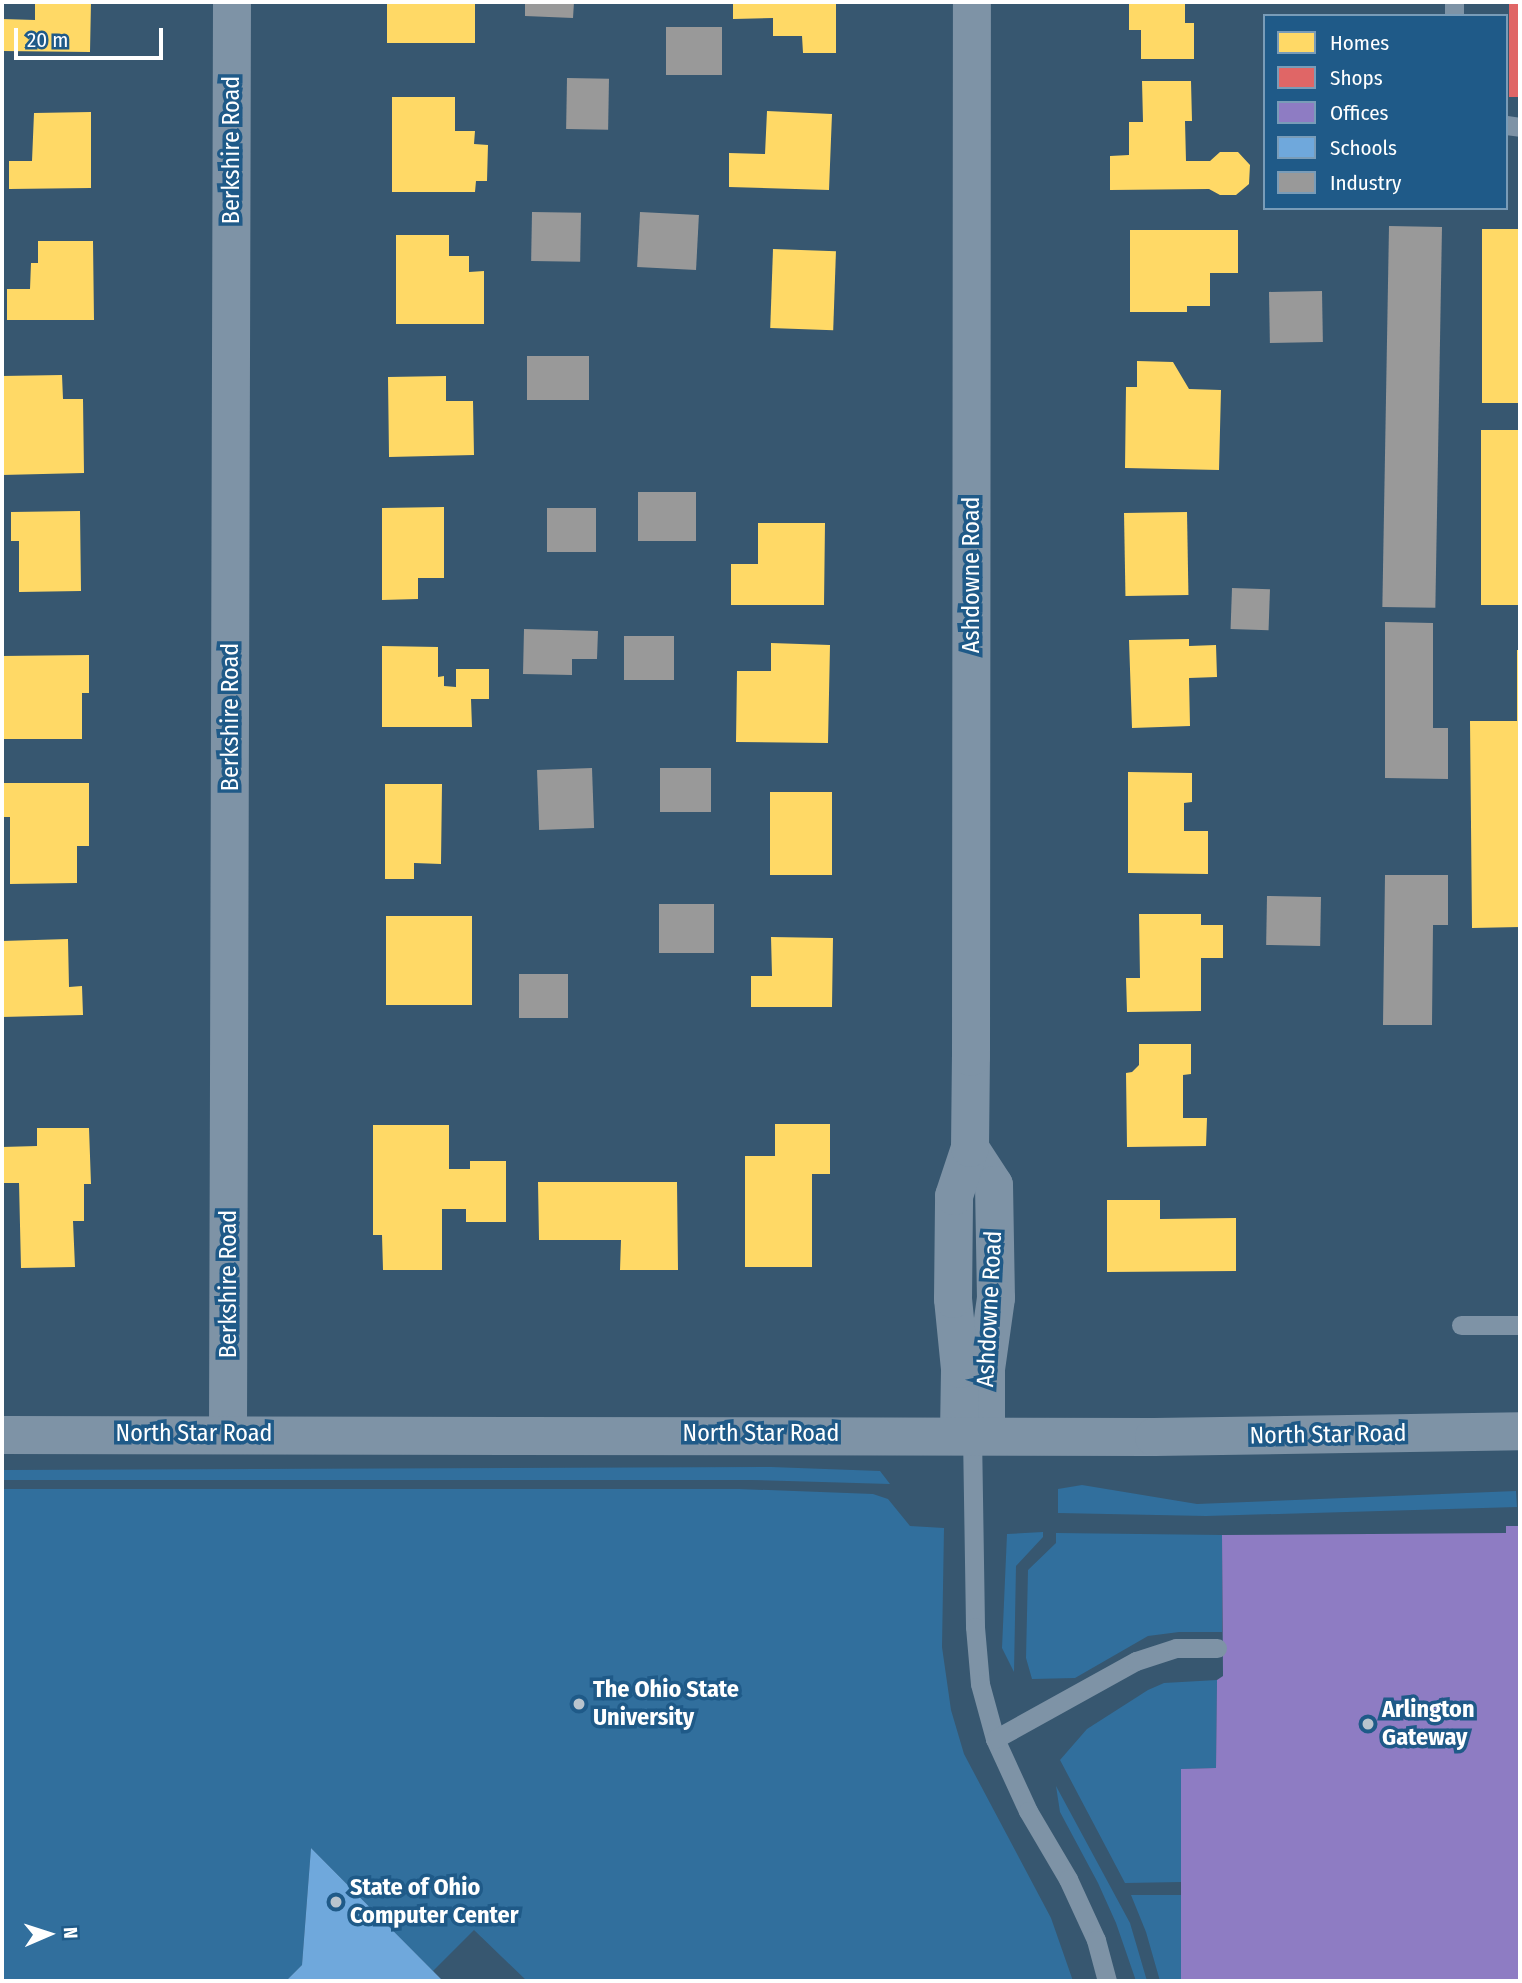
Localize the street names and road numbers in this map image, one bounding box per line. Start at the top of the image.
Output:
street label: Berkshire Road [218,76,246,224]
street label: Ashdowne Road [958,497,986,653]
street label: Berkshire Road [217,643,245,791]
street label: Berkshire Road [215,1210,243,1358]
street label: Ashdowne Road [972,1230,1008,1388]
street label: North Star Road [1249,1419,1407,1451]
street label: North Star Road [116,1420,272,1448]
street label: North Star Road [683,1420,839,1448]

